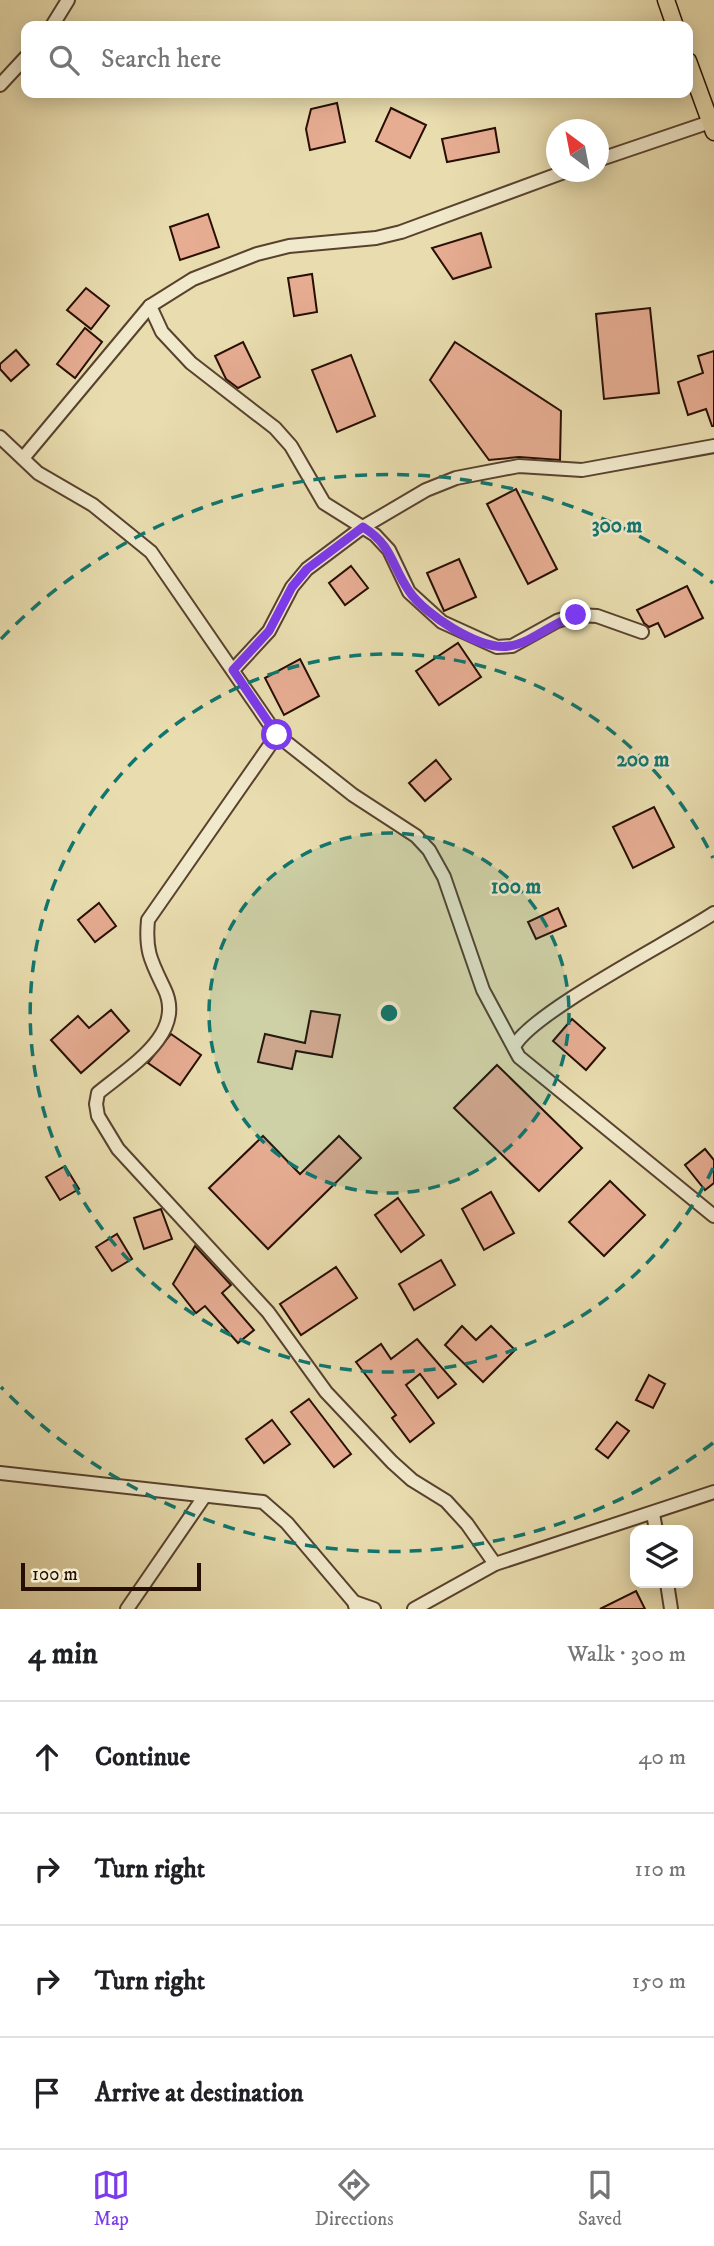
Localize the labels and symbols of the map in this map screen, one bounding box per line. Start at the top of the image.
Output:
north arrow [546,119,609,182]
text: 300 m [592,513,643,539]
route end [560,599,591,630]
route start [261,719,292,750]
text: 200 m [616,747,670,773]
text: 100 m [491,874,541,900]
centre of rings [377,1001,401,1025]
scale bar [21,1560,201,1592]

